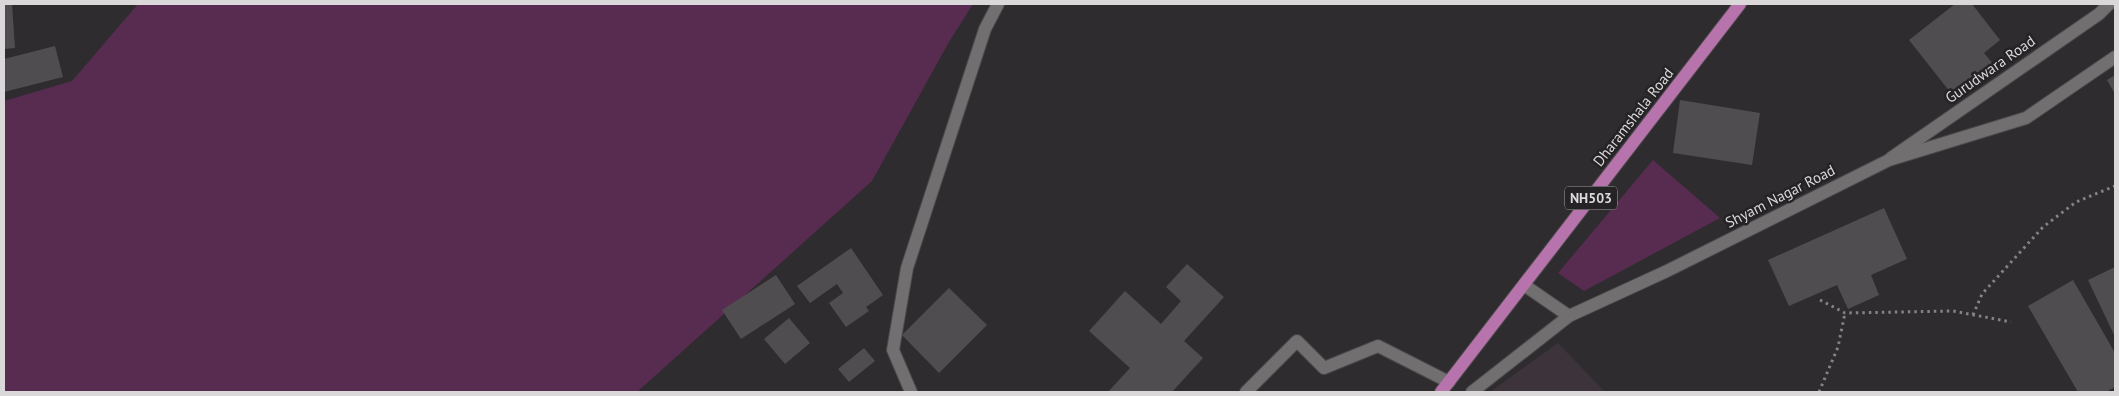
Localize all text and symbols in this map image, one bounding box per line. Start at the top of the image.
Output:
street label: Gurudwara Road [1941,31,2039,107]
street label: Dharamshala Road [1589,64,1677,170]
street label: Shyam Nagar Road [1722,160,1838,232]
road number: NH503 [1565,187,1617,210]

